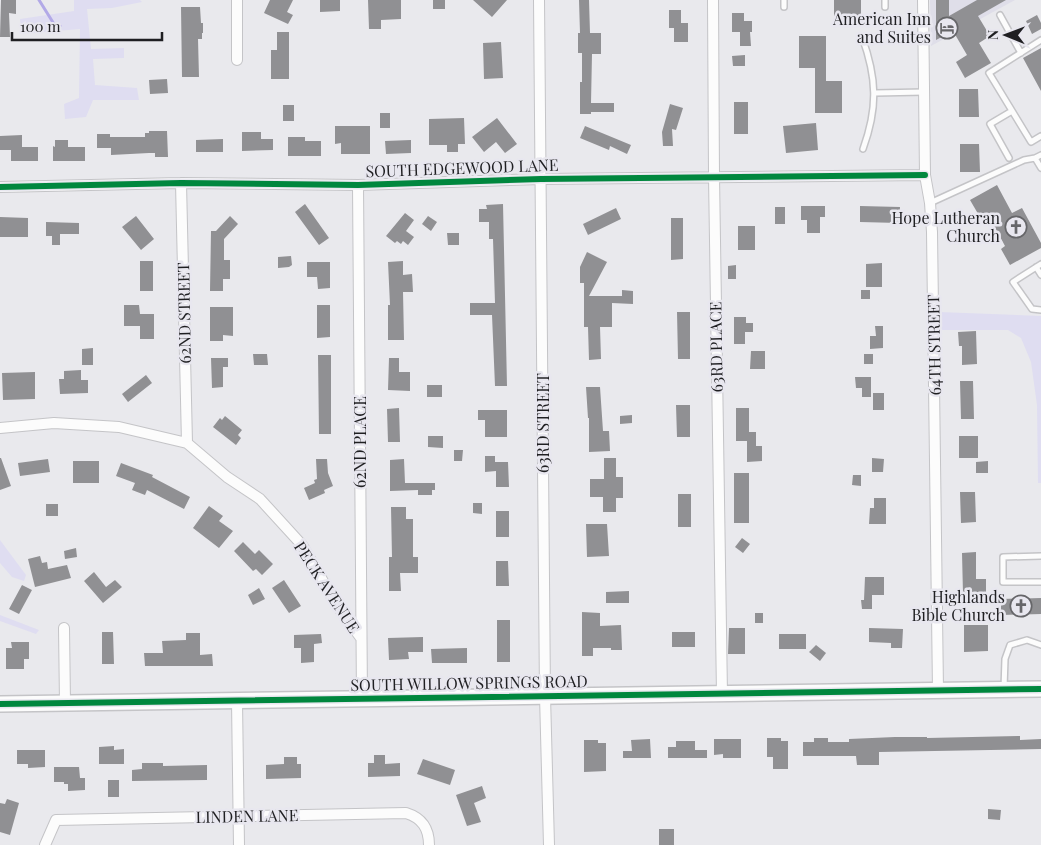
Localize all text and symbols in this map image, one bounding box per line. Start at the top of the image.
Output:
place label: American Inn and Suites [832,8,931,47]
scale bar [12,10,162,42]
north arrow [981,10,1031,60]
text: 100 m [20,16,61,36]
hotel icon: American Inn and Suites [935,16,959,40]
text: N [983,30,1002,40]
street label: SOUTH EDGEWOOD LANE [365,154,559,181]
place label: Hope Lutheran Church [892,207,1001,246]
church icon: Hope Lutheran Church [1004,215,1028,239]
street label: 62ND STREET [172,262,195,364]
street label: 64TH STREET [922,294,945,395]
street label: 63RD PLACE [704,301,727,393]
street label: 63RD STREET [532,373,553,473]
street label: 62ND PLACE [349,396,370,488]
street label: PECK AVENUE [290,537,365,637]
place label: Highlands Bible Church [911,586,1006,625]
church icon: Highlands Bible Church [1009,594,1033,618]
street label: SOUTH WILLOW SPRINGS ROAD [350,670,588,695]
street label: LINDEN LANE [195,804,299,827]

